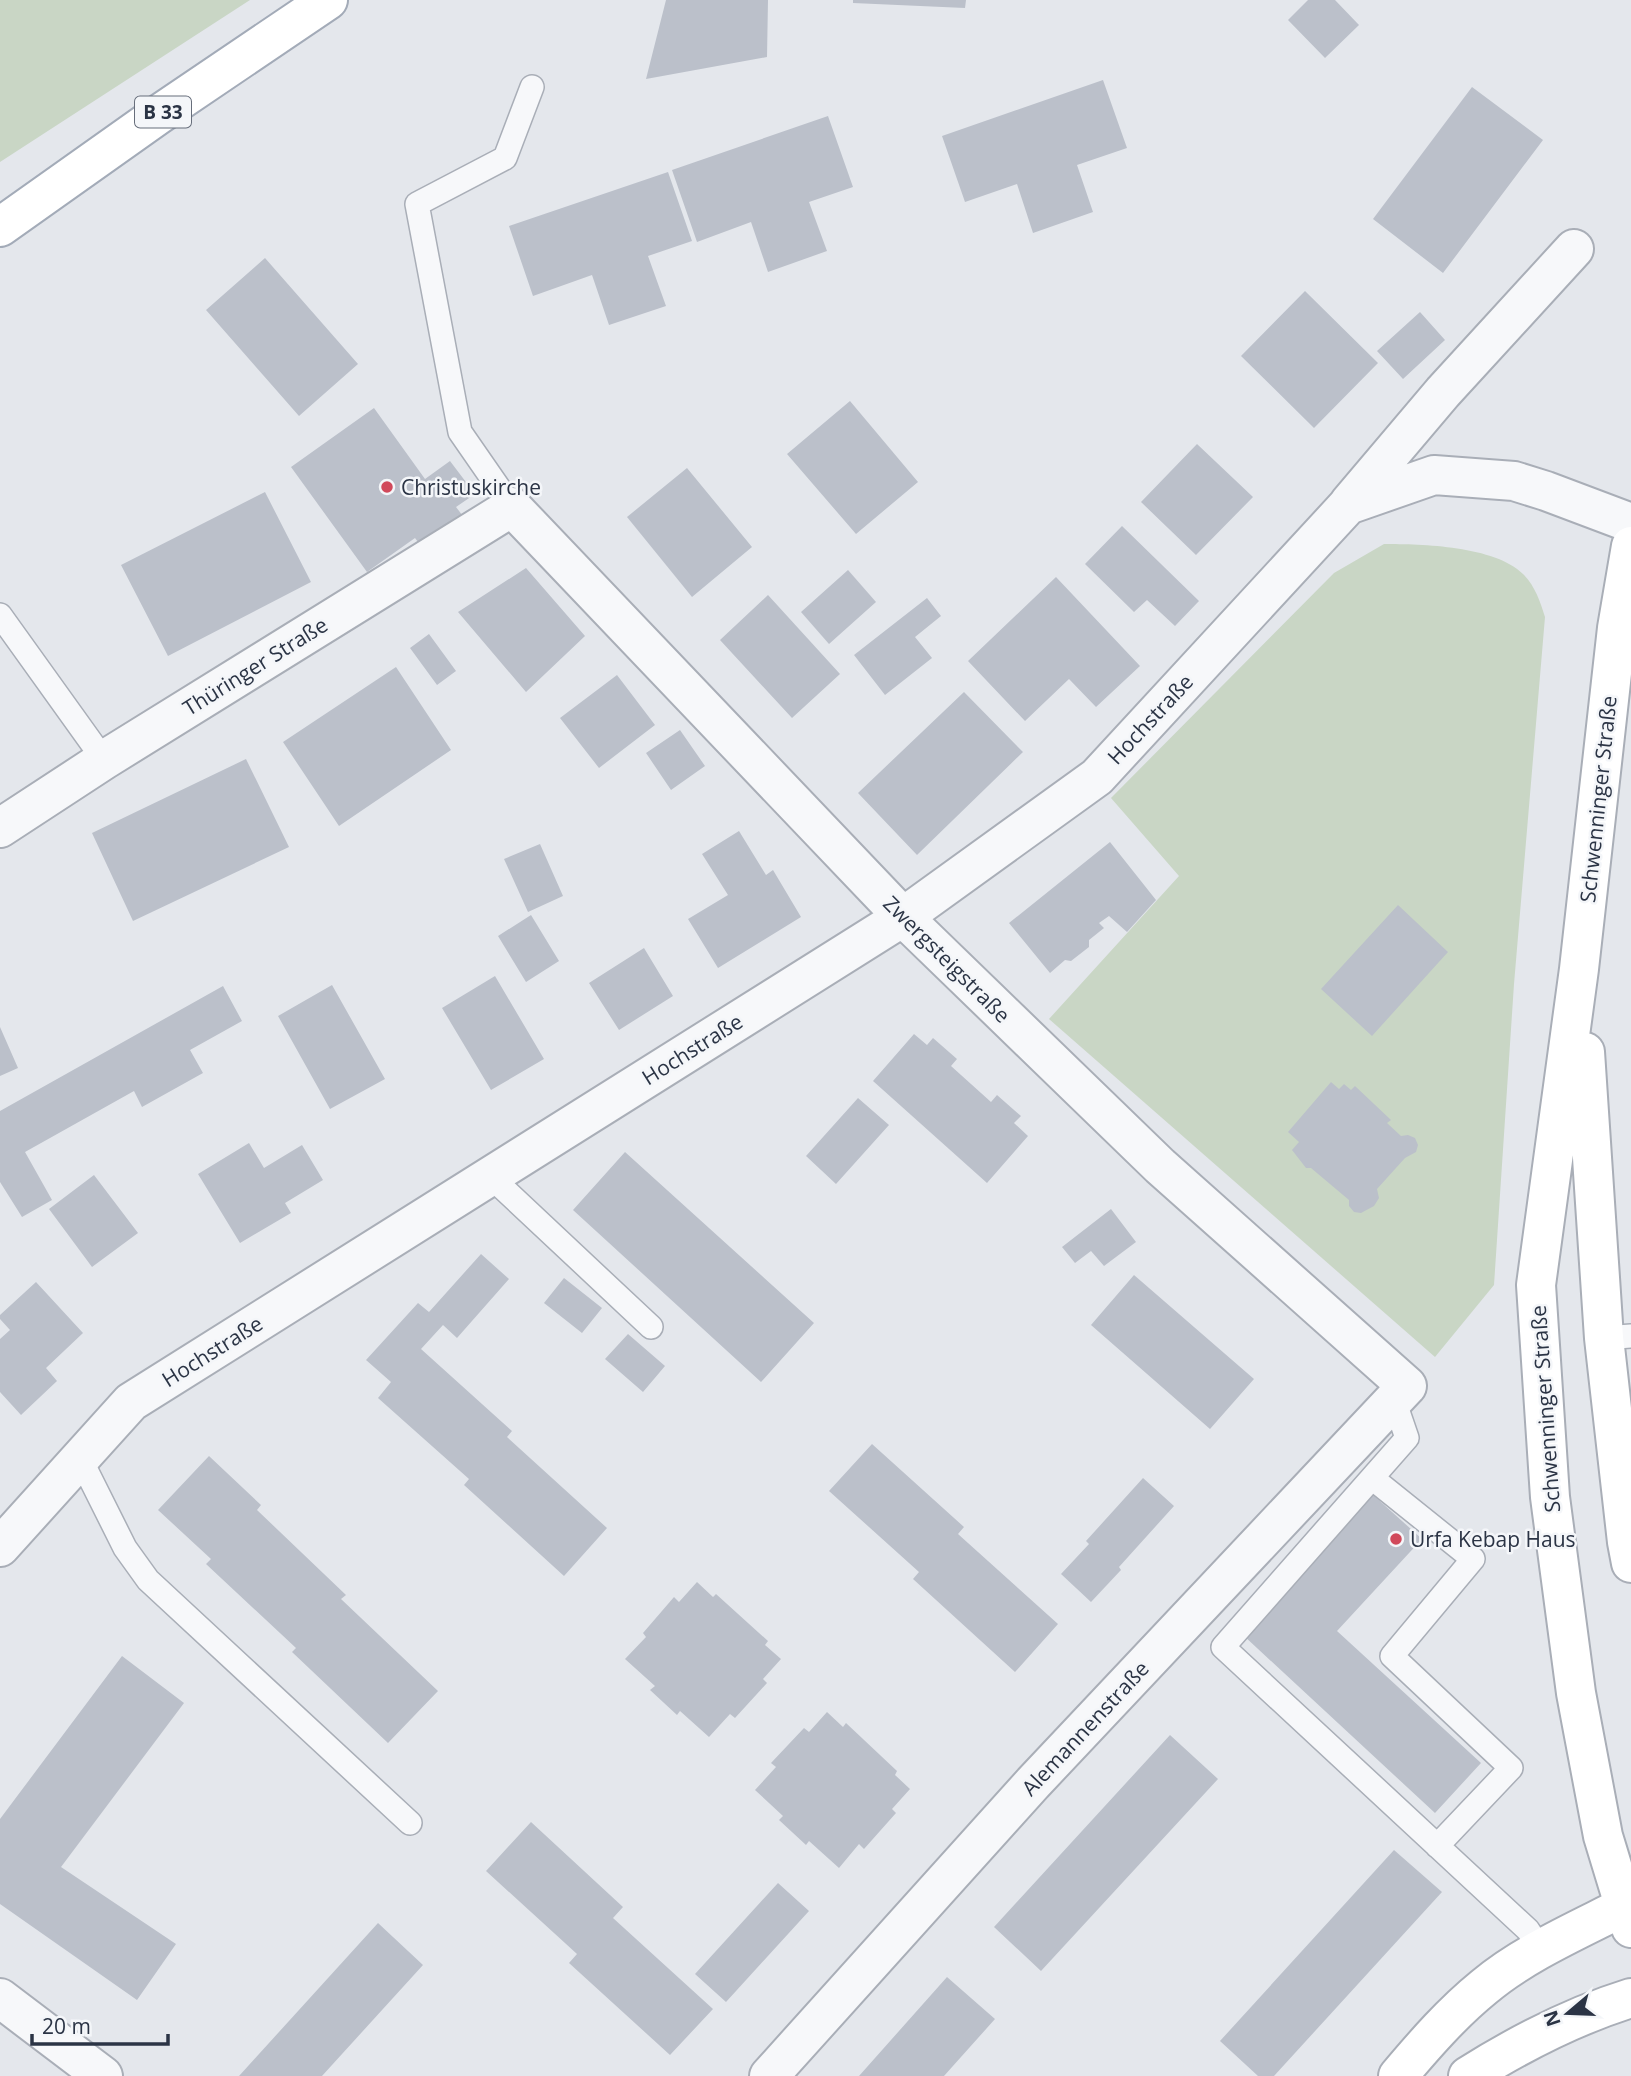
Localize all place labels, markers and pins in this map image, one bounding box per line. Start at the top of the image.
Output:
place label: Christuskirche [401,473,541,501]
marker: Christuskirche [379,479,395,495]
place label: Urfa Kebap Haus [1410,1525,1576,1553]
marker: Urfa Kebap Haus [1388,1531,1404,1547]

